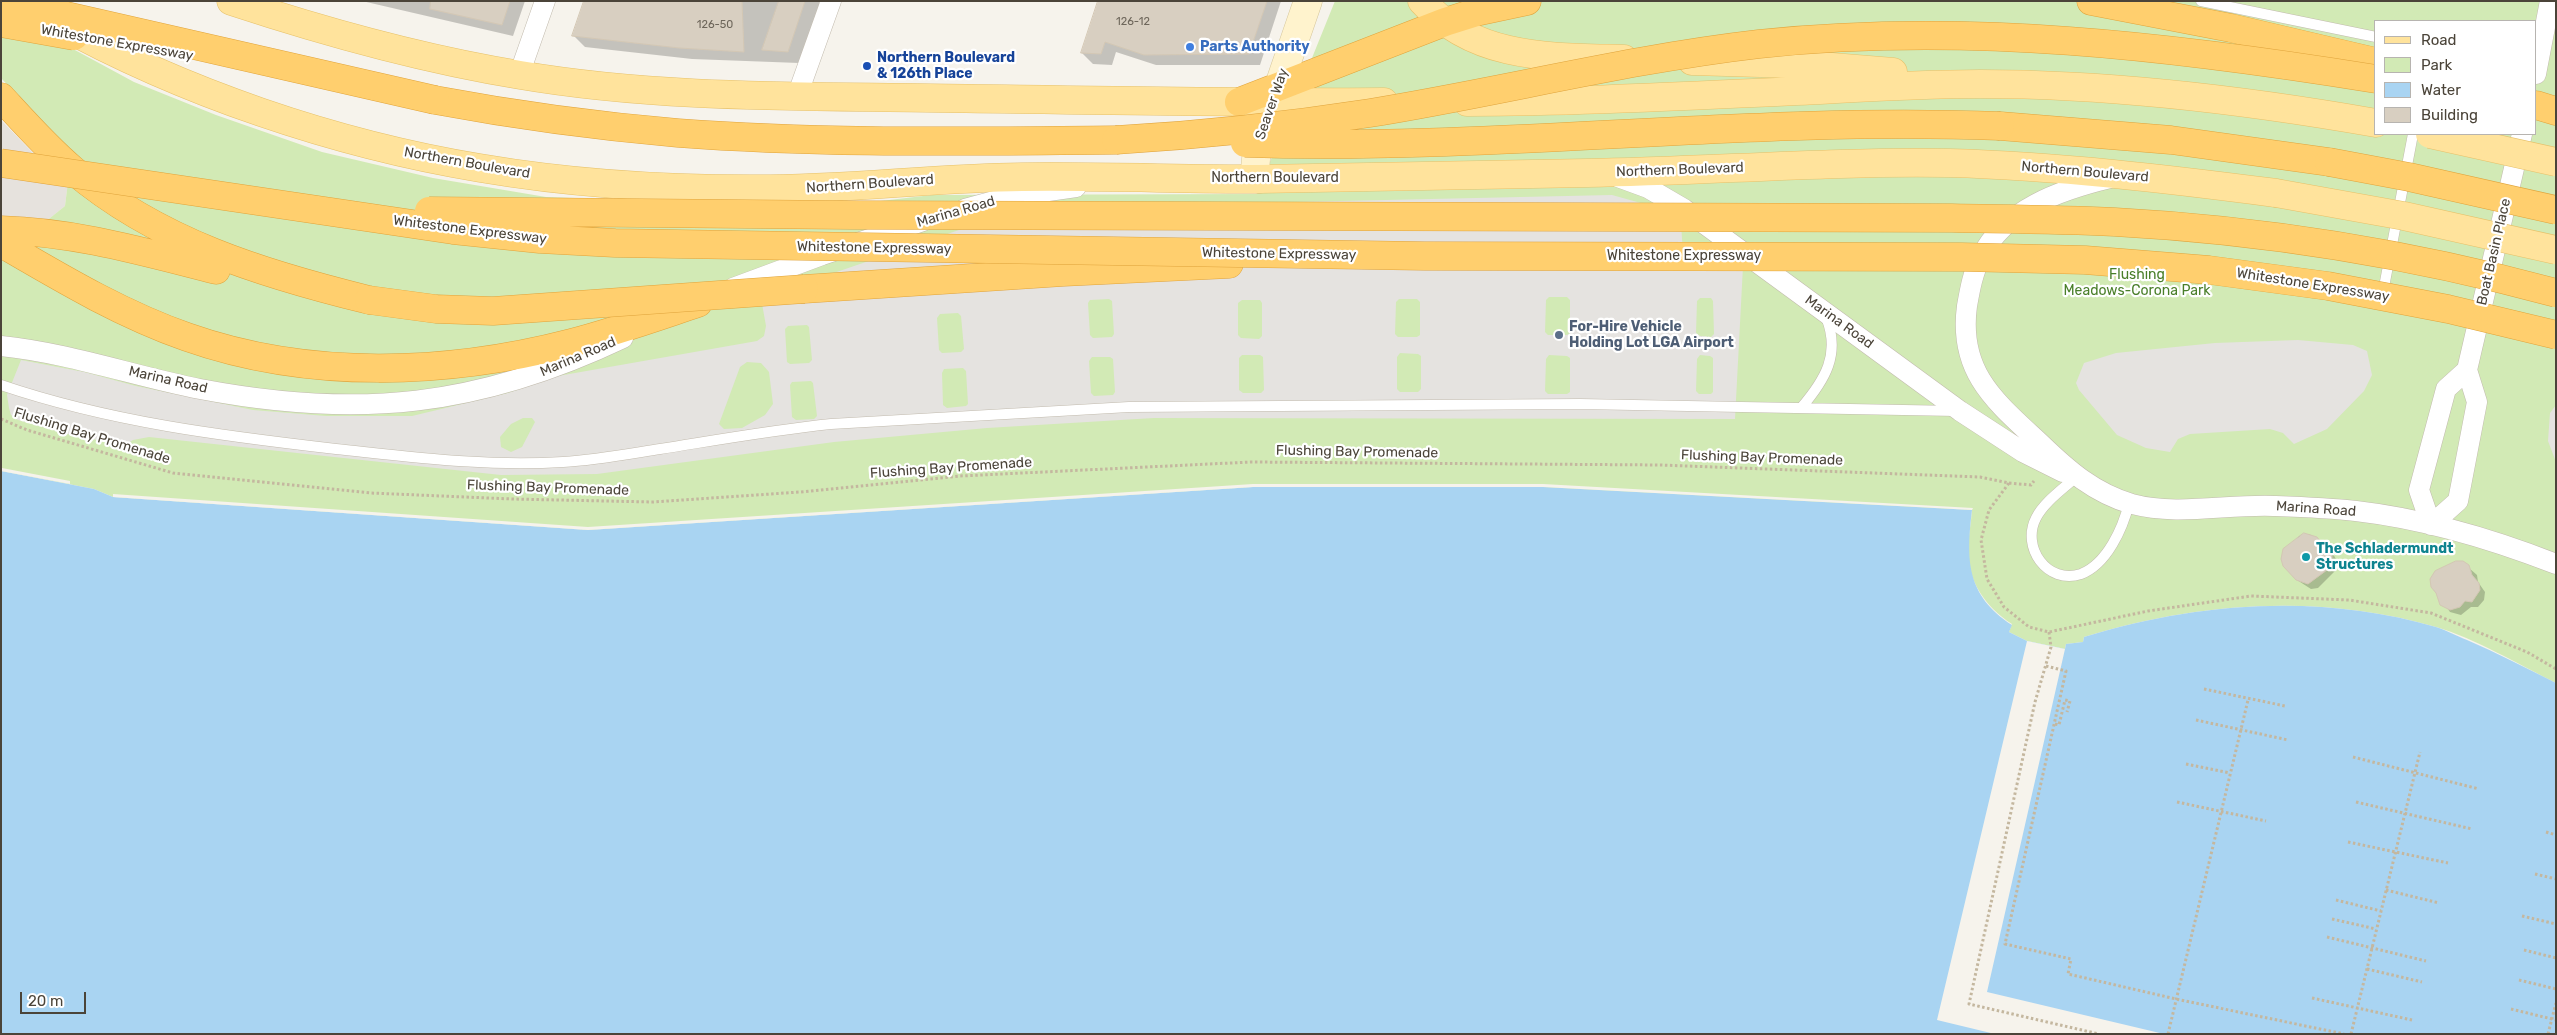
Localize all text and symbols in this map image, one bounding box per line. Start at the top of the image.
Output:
house number: 126-12 [1116,15,1150,29]
house number: 126-50 [697,18,733,32]
legend [2374,20,2537,135]
street label: Whitestone Expressway [39,21,195,65]
text: Road [2421,31,2457,49]
place label: Parts Authority [1200,39,1310,55]
marker: Parts Authority [1184,41,1196,53]
place label: Northern Boulevard & 126th Place [877,50,1015,82]
text: Park [2421,56,2452,74]
marker: Northern Boulevard & 126th Place [861,60,873,72]
street label: Seaver Way [1252,66,1292,142]
text: Water [2421,81,2461,99]
text: Building [2421,106,2478,124]
street label: Northern Boulevard [403,144,531,182]
street label: Northern Boulevard [2021,158,2149,186]
street label: Northern Boulevard [1616,159,1744,181]
street label: Northern Boulevard [1211,170,1339,186]
street label: Northern Boulevard [806,171,934,197]
street label: Marina Road [915,193,997,231]
street label: Boat Basin Place [2474,197,2514,307]
street label: Whitestone Expressway [392,212,548,248]
street label: Whitestone Expressway [797,238,951,258]
street label: Whitestone Expressway [1202,244,1356,264]
street label: Whitestone Expressway [1607,248,1761,264]
street label: Whitestone Expressway [2235,265,2391,305]
park label: Flushing Meadows-Corona Park [2063,267,2211,300]
street label: Marina Road [1802,292,1876,352]
place label: For-Hire Vehicle Holding Lot LGA Airport [1569,319,1734,352]
marker: For-Hire Vehicle Holding Lot LGA Airport [1553,329,1565,341]
street label: Marina Road [538,334,618,380]
street label: Marina Road [127,363,209,397]
street label: Flushing Bay Promenade [12,404,172,468]
street label: Flushing Bay Promenade [1276,442,1438,462]
street label: Flushing Bay Promenade [1681,447,1843,469]
street label: Flushing Bay Promenade [869,454,1033,482]
street label: Flushing Bay Promenade [467,477,629,499]
street label: Marina Road [2275,498,2357,520]
place label: The Schladermundt Structures [2316,541,2454,574]
marker: The Schladermundt Structures [2300,551,2312,563]
scale bar [22,982,89,1014]
text: 20 m [28,992,63,1010]

